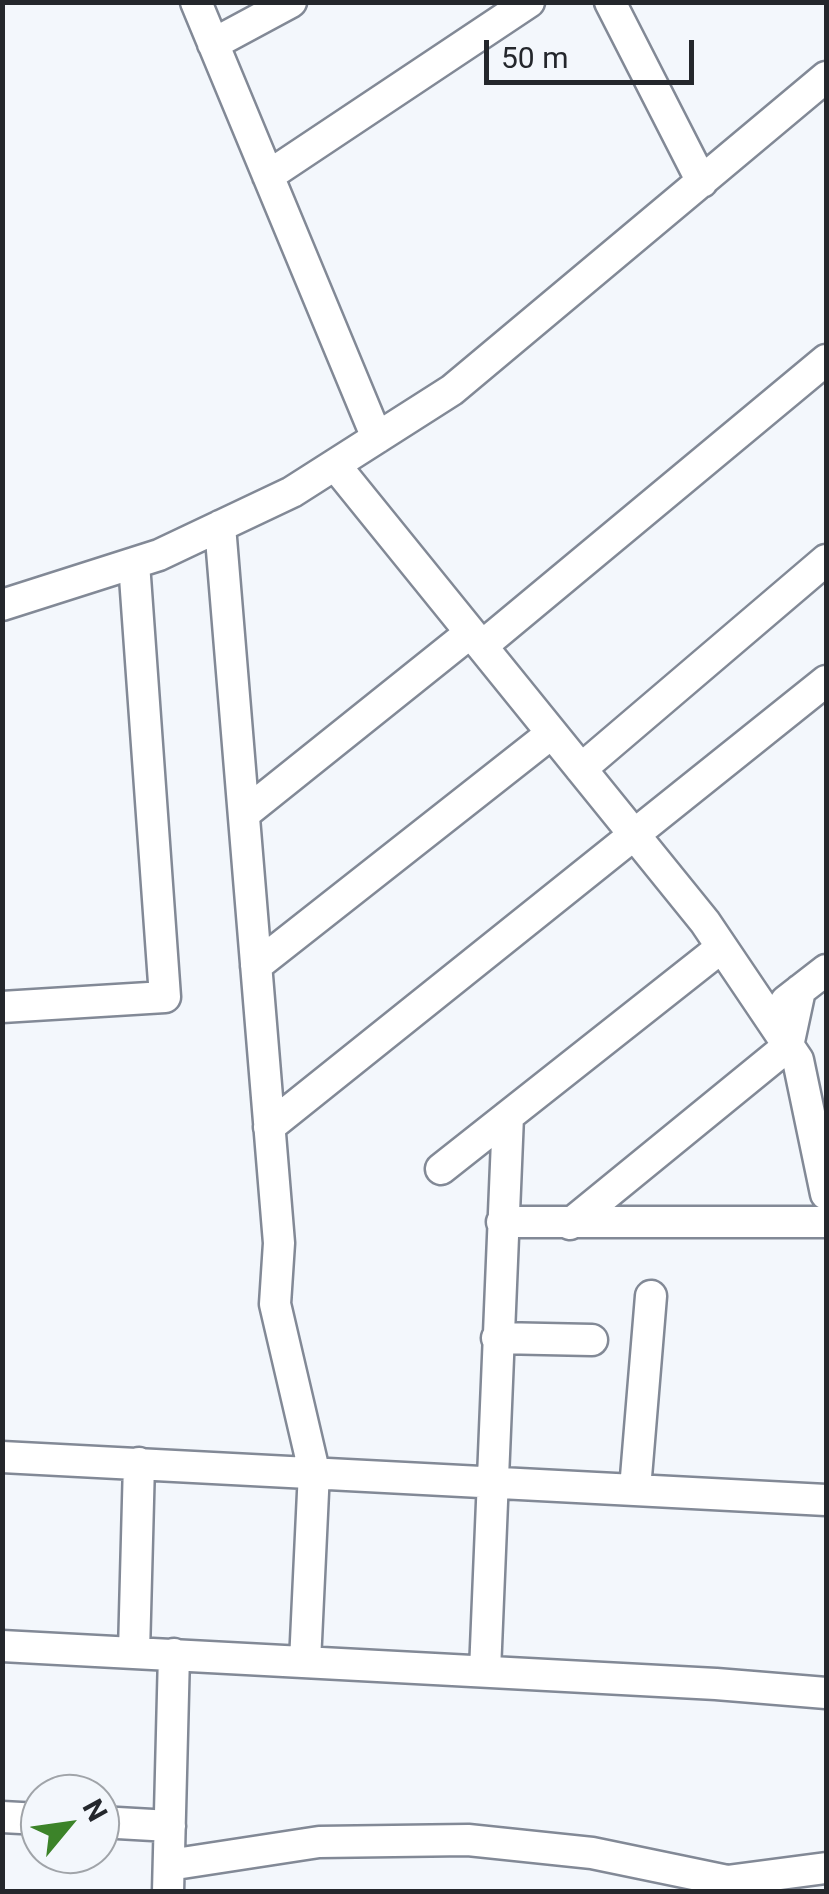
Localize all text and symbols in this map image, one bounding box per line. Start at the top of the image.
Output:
scale bar [489,20,699,82]
text: 50 m [501,40,568,75]
north arrow [20,1774,120,1874]
text: N [76,1794,114,1827]

